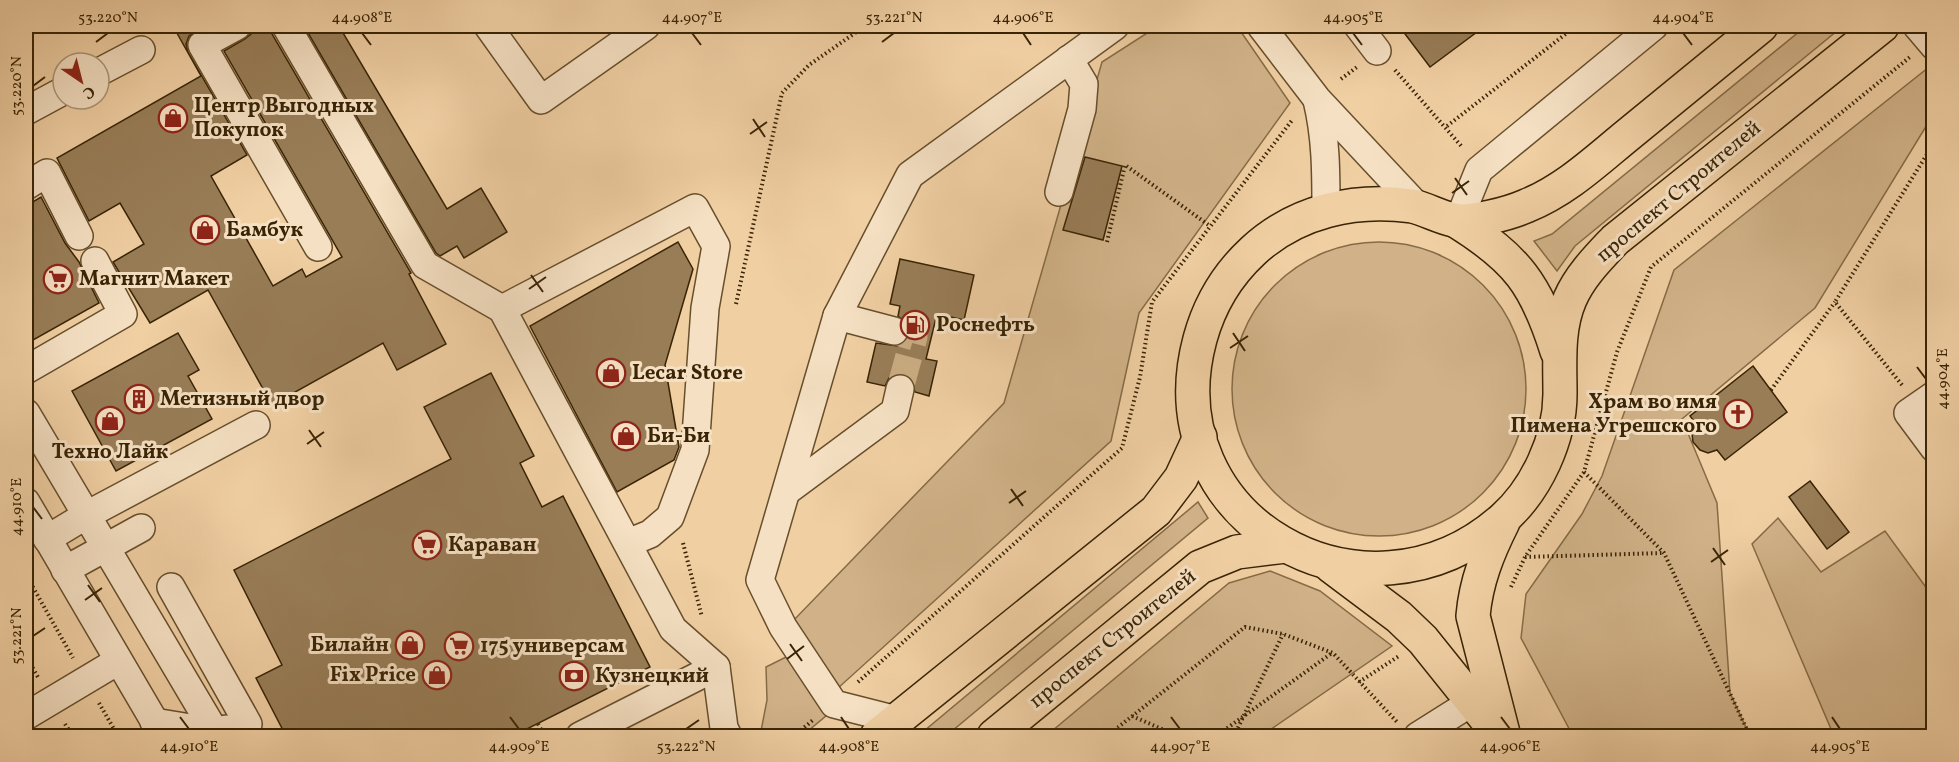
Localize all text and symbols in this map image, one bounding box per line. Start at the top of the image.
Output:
text: 53.220°N [78,8,138,29]
text: 44.908°E [332,8,392,29]
text: 44.907°E [662,8,722,29]
text: 53.221°N [865,8,923,29]
text: 44.906°E [993,8,1053,29]
text: 44.905°E [1323,8,1383,29]
text: 44.904°E [1652,8,1714,29]
north arrow [51,51,111,111]
text: 53.220°N [7,56,28,116]
text: С [78,80,99,104]
place label: Центр Выгодных Покупок [194,92,374,145]
shop icon: Центр Выгодных Покупок [157,102,189,134]
street label: проспект Строителей [1590,114,1768,270]
shop icon: Бамбук [189,214,221,246]
place label: Бамбук [226,216,303,245]
supermarket icon: Магнит Макет [42,263,74,295]
place label: Магнит Макет [79,265,230,294]
fuel station icon: Роснефть [899,309,931,341]
place label: Роснефть [936,311,1035,340]
text: 44.904°E [1933,348,1954,410]
shop icon: Lecar Store [595,357,627,389]
place label: Lecar Store [632,359,743,388]
building icon: Метизный двор [123,383,155,415]
place label: Метизный двор [160,385,325,414]
place label: Храм во имя Пимена Угрешского [1510,388,1717,441]
church icon: Храм во имя Пимена Угрешского [1722,398,1754,430]
shop icon: Техно Лайк [94,405,126,437]
shop icon: Би-Би [610,420,642,452]
place label: Би-Би [647,422,710,451]
place label: Техно Лайк [52,438,169,467]
text: 44.910°E [7,478,28,536]
supermarket icon: Караван [411,529,443,561]
place label: Караван [448,531,536,560]
street label: проспект Строителей [1023,562,1203,715]
text: 53.221°N [7,607,28,665]
shop icon: Билайн [394,629,426,661]
supermarket icon: 175 универсам [443,630,475,662]
place label: Билайн [311,631,389,660]
place label: 175 универсам [480,632,625,661]
shop icon: Fix Price [421,659,453,691]
bank icon: Кузнецкий [558,660,590,692]
place label: Fix Price [330,661,416,690]
place label: Кузнецкий [595,662,709,691]
text: 44.910°E [160,737,218,758]
text: 44.909°E [489,737,549,758]
text: 53.222°N [656,737,716,758]
text: 44.908°E [819,737,879,758]
text: 44.907°E [1150,737,1210,758]
text: 44.906°E [1480,737,1540,758]
text: 44.905°E [1810,737,1870,758]

